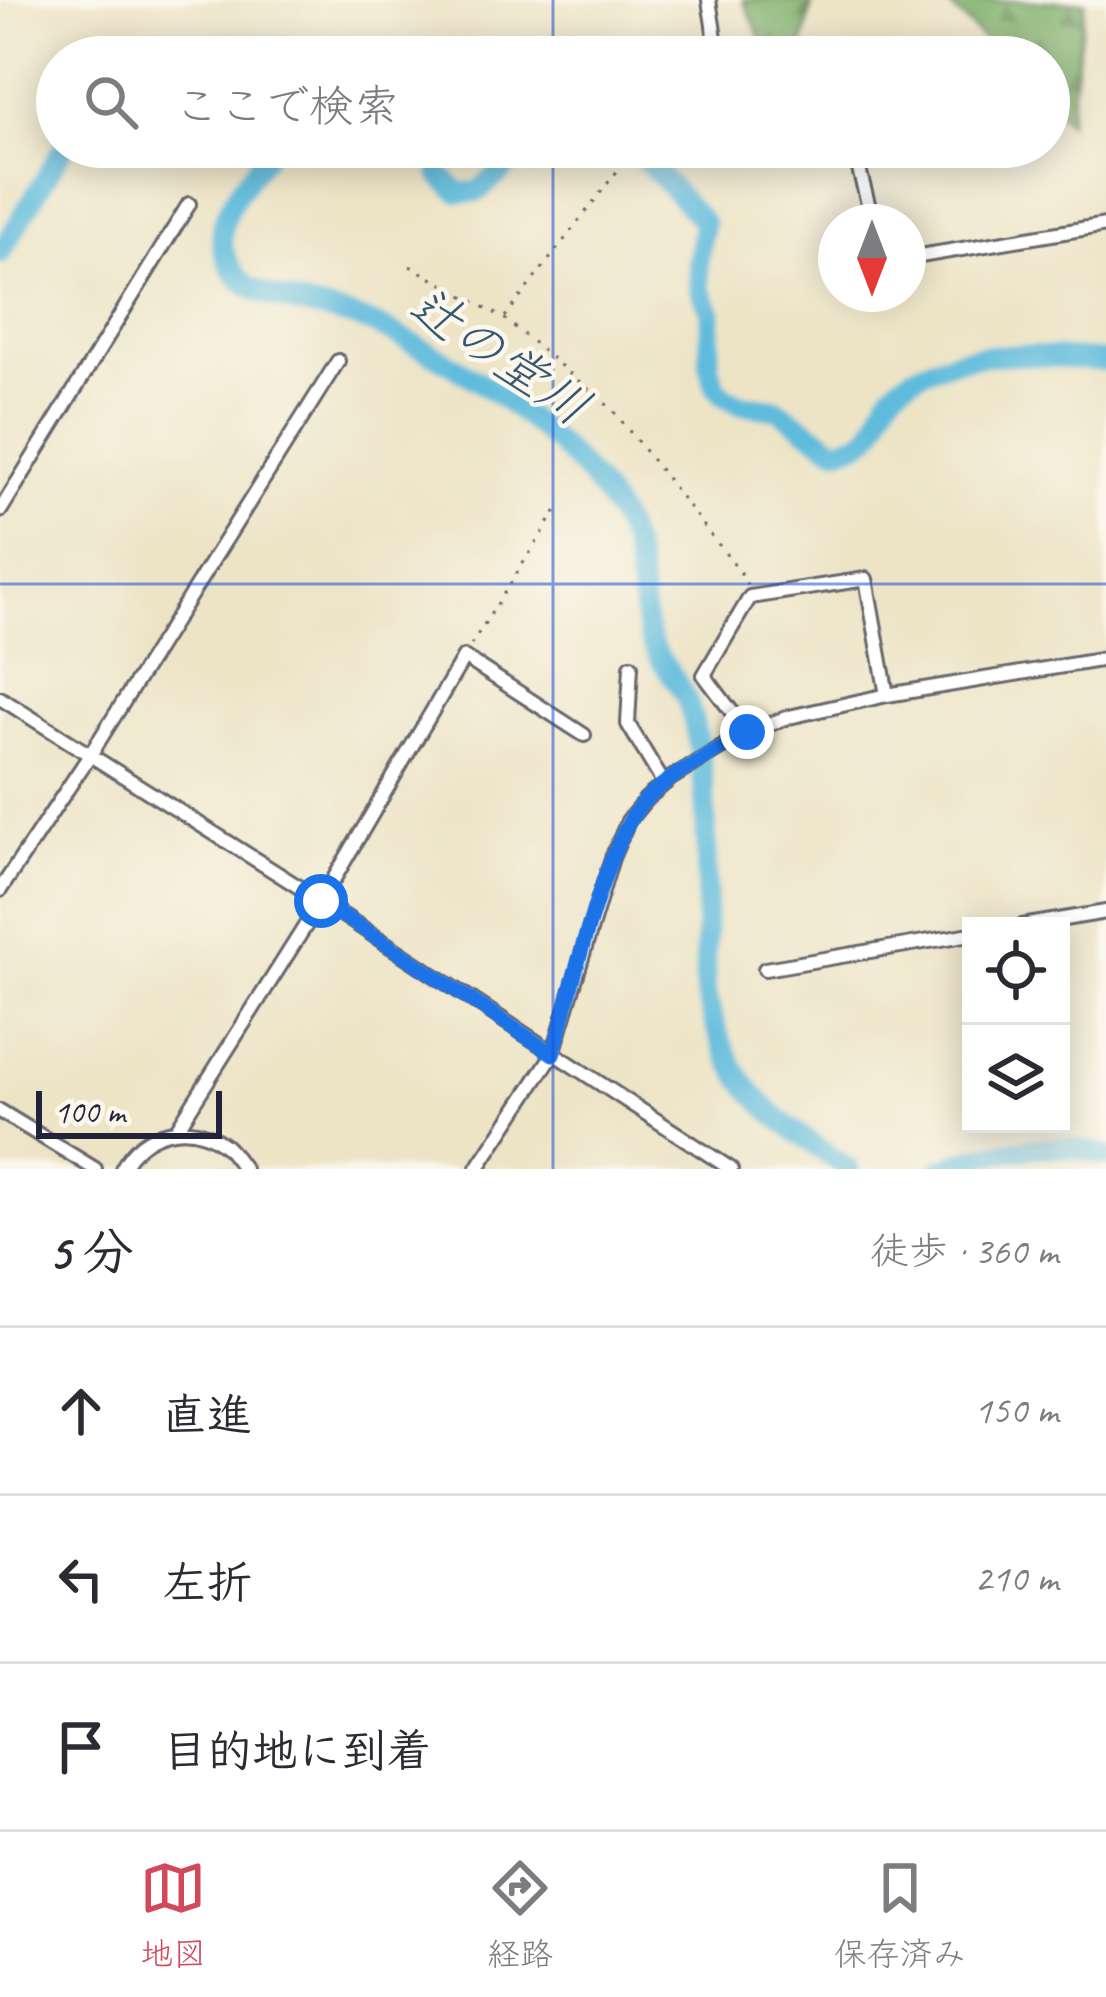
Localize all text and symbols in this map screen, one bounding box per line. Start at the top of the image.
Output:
search box [36,36,1070,168]
icon: search [78,69,144,135]
text: ここで検索 [174,78,399,135]
north arrow [818,204,926,312]
water label: 辻の堂川 [398,272,602,440]
route end [720,705,774,759]
route start [294,874,348,928]
map controls [962,917,1070,1133]
button: locate [962,917,1070,1025]
button: layers [962,1025,1070,1133]
scale bar [36,1085,222,1138]
text: 100 m [54,1091,125,1133]
text: 5 分 [48,1220,133,1284]
text: 徒歩 · 360 m [870,1227,1058,1276]
icon: ahead [48,1378,114,1444]
text: 150 m [974,1386,1058,1435]
text: 直進 [162,1387,252,1444]
icon: left [48,1546,114,1612]
text: 210 m [974,1554,1058,1603]
text: 左折 [162,1555,252,1612]
icon: arrive [48,1714,114,1780]
text: 目的地に到着 [162,1723,432,1780]
tab: 地図 [140,1855,206,1975]
tab: 経路 [487,1855,553,1975]
tab: 保存済み [834,1855,966,1975]

